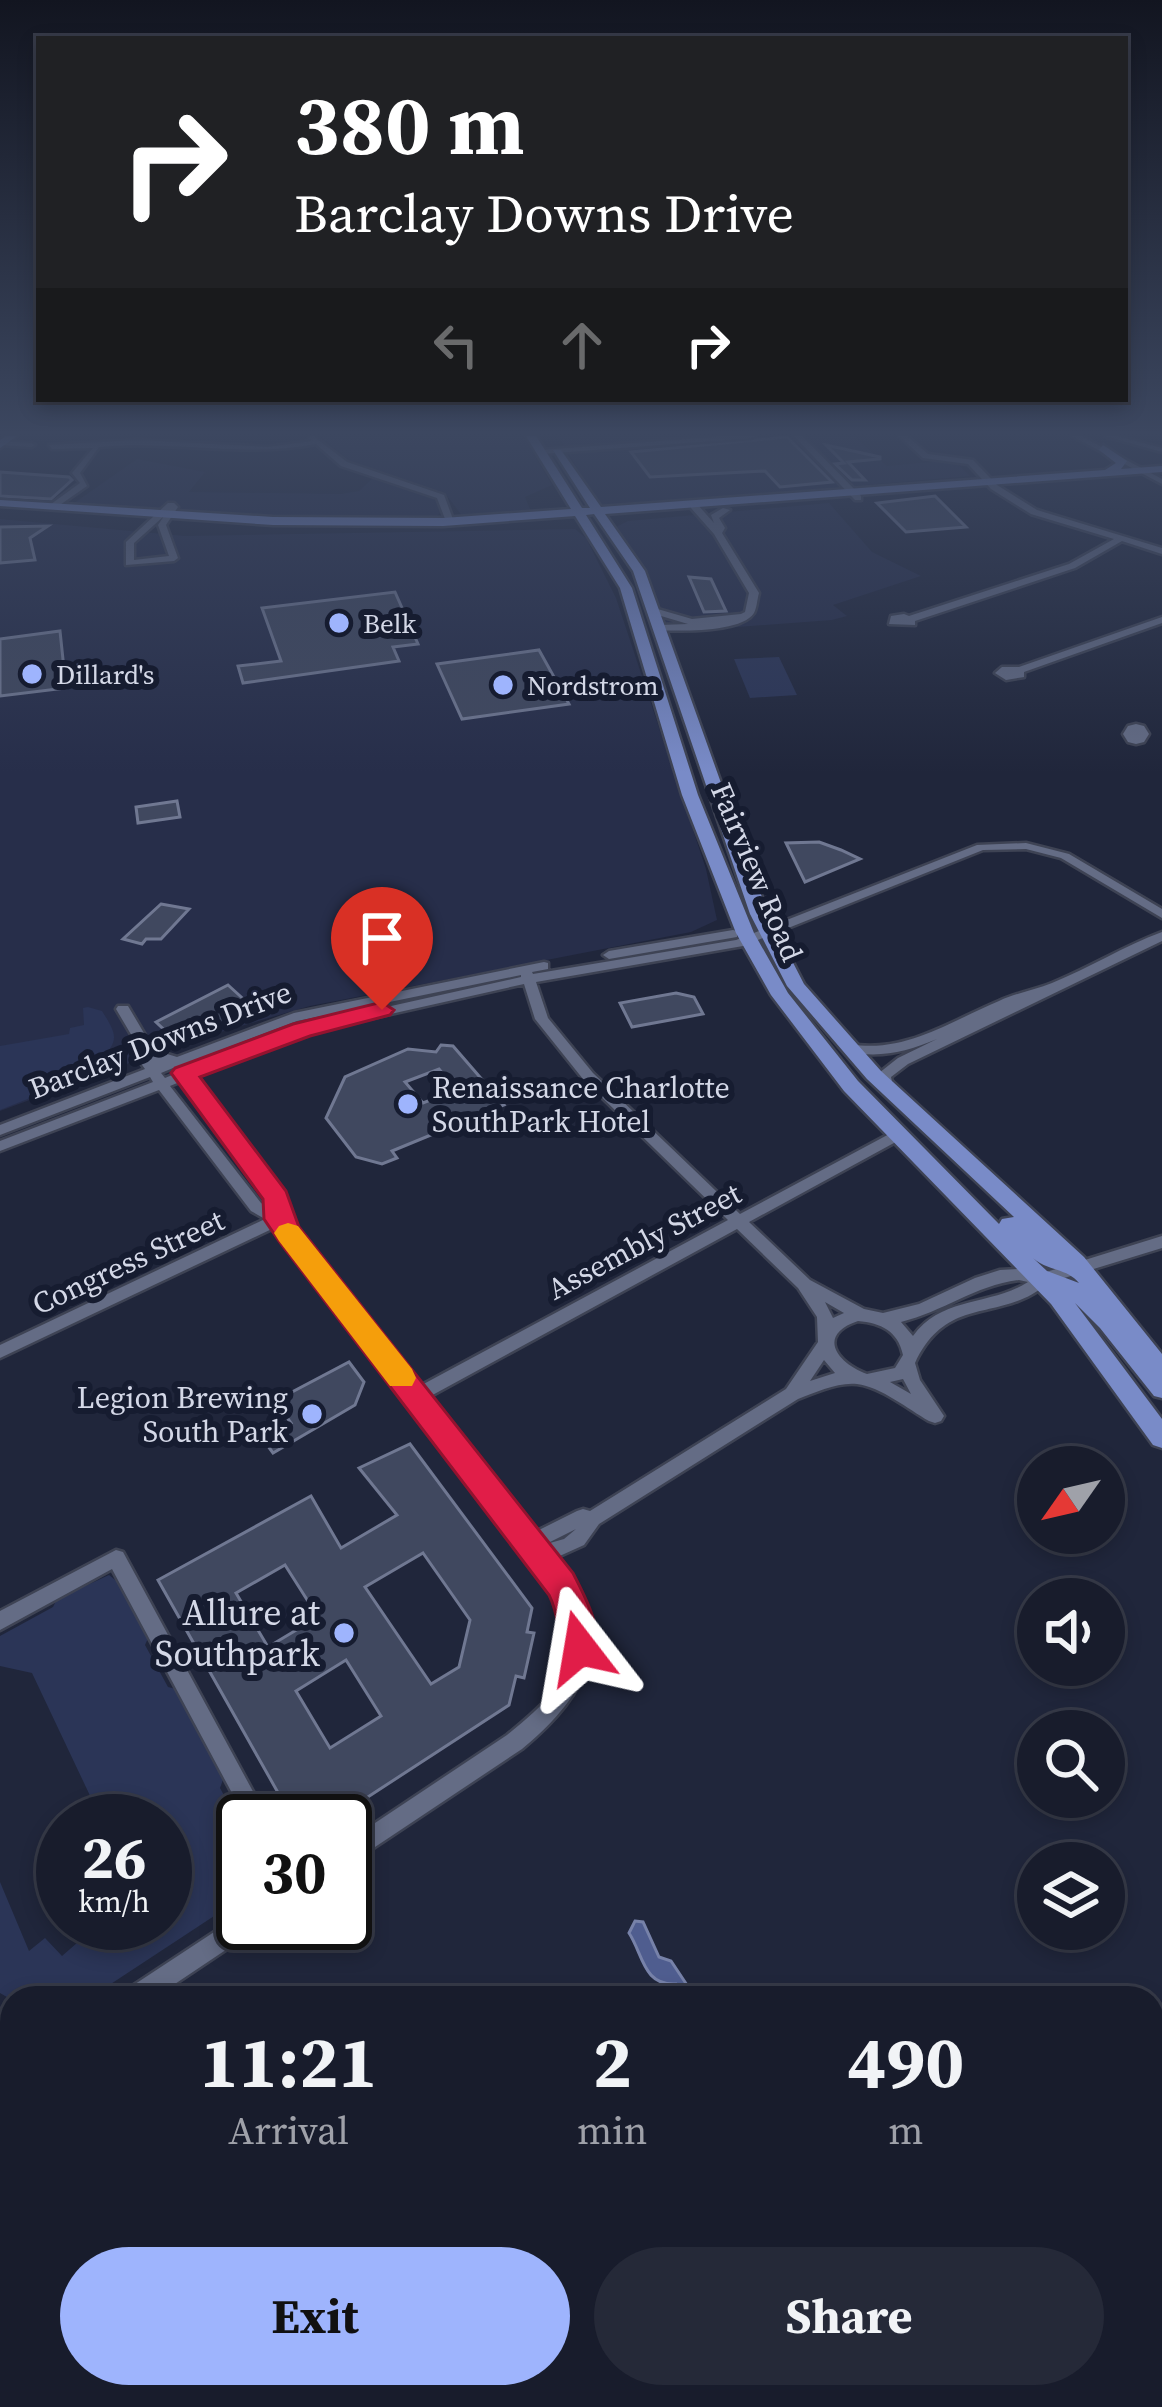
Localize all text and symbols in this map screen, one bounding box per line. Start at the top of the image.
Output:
text: 380 m [294,67,525,182]
icon: right [96,84,252,240]
text: Barclay Downs Drive [294,176,794,250]
icon: left [423,312,489,378]
icon: ahead [549,312,615,378]
icon: right [675,312,741,378]
place label: Belk [363,605,417,642]
marker: Belk [326,610,352,636]
place label: Dillard's [56,656,154,693]
marker: Dillard's [19,661,45,687]
place label: Nordstrom [527,667,659,704]
marker: Nordstrom [490,672,516,698]
street label: Fairview Road [701,776,813,968]
pin [331,887,433,1010]
icon: arrive [349,905,415,971]
street label: Barclay Downs Drive [23,971,297,1109]
place label: Renaissance Charlotte SouthPark Hotel [432,1067,730,1142]
marker: Renaissance Charlotte SouthPark Hotel [395,1091,421,1117]
street label: Assembly Street [540,1173,748,1309]
street label: Congress Street [25,1199,231,1324]
place label: Legion Brewing South Park [77,1377,289,1452]
marker: Legion Brewing South Park [299,1401,325,1427]
north arrow [1017,1446,1125,1554]
map controls [1017,1446,1125,1950]
button: sound [1017,1578,1125,1686]
position arrow [517,1585,643,1711]
place label: Allure at Southpark [155,1588,320,1678]
marker: Allure at Southpark [331,1620,357,1646]
button: search [1017,1710,1125,1818]
speed limit sign: 30 [216,1794,372,1950]
text: 26 [81,1816,147,1898]
button: layers [1017,1842,1125,1950]
text: km/h [78,1881,150,1922]
text: 11:21 [200,2012,377,2111]
text: 2 [593,2012,632,2111]
text: 490 [847,2012,964,2111]
text: Arrival [228,2104,349,2157]
text: min [577,2104,648,2157]
text: m [888,2104,923,2157]
button: Exit [60,2247,570,2385]
button: Share [594,2247,1104,2385]

